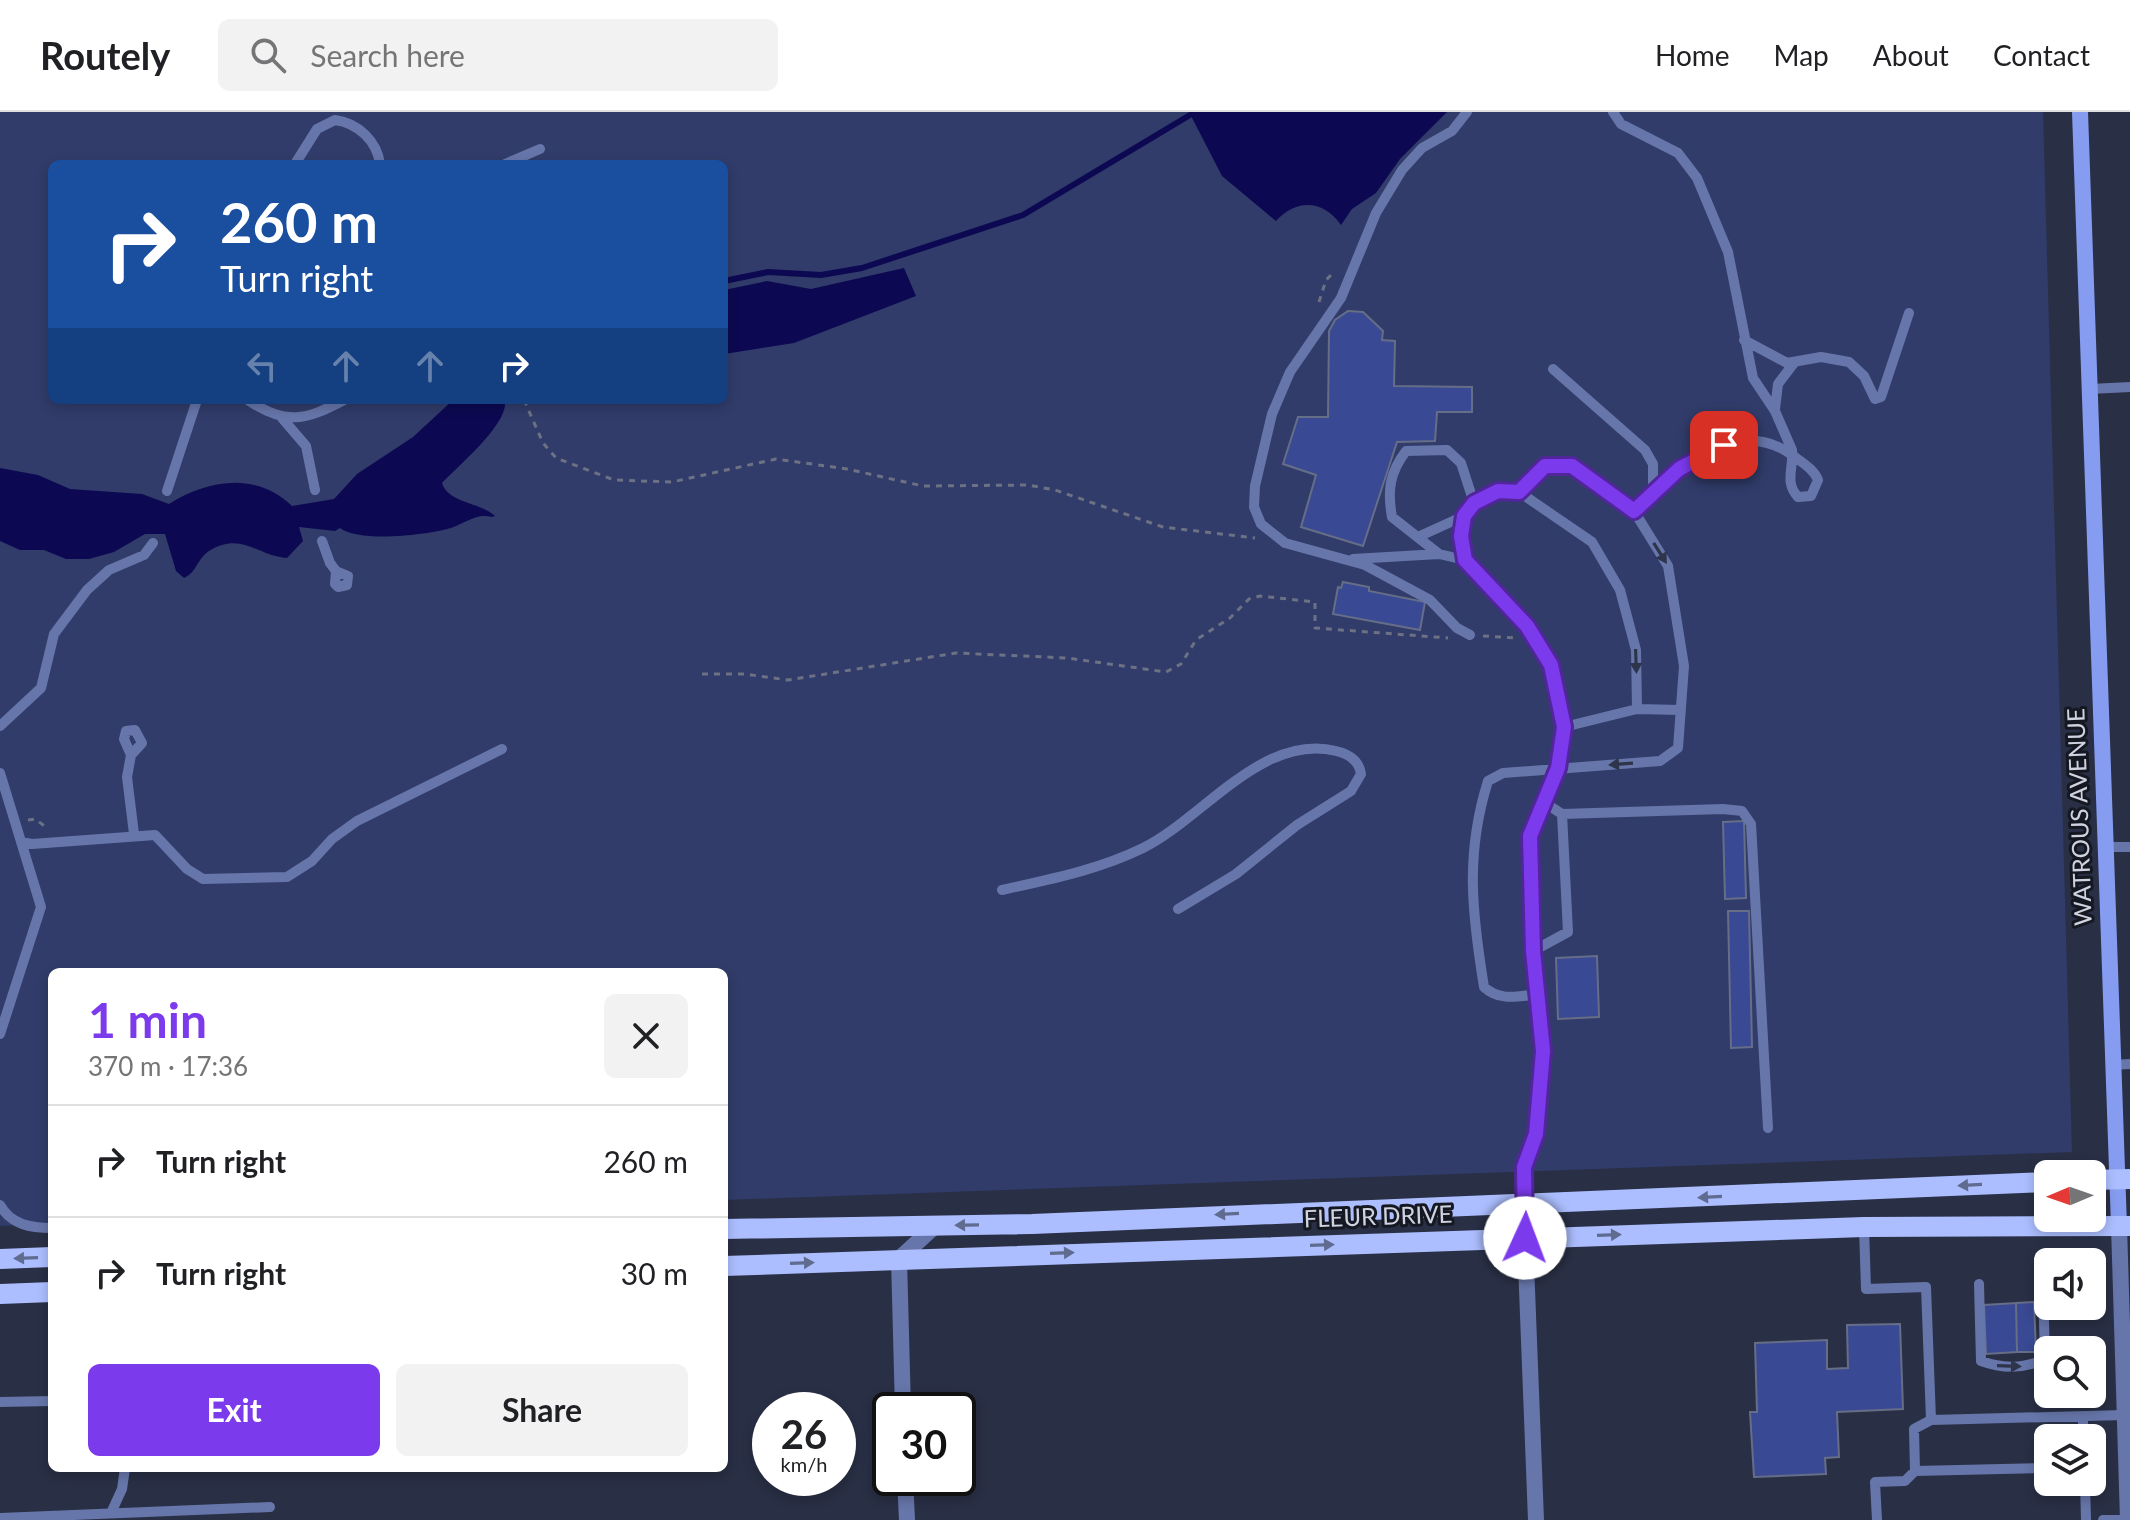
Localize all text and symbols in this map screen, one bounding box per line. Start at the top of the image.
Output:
search box [218,19,778,91]
text: Routely [40,32,170,78]
icon: search [246,33,290,77]
text: Search here [310,37,465,73]
text: Home [1655,38,1730,72]
text: Map [1774,38,1829,72]
text: About [1873,38,1949,72]
text: Contact [1993,38,2090,72]
text: 260 m [220,188,378,255]
icon: right [88,192,192,296]
text: Turn right [220,256,373,300]
icon: left [240,344,284,388]
icon: ahead [324,344,368,388]
icon: ahead [408,344,452,388]
icon: right [492,344,536,388]
pin [1690,411,1758,479]
icon: arrive [1702,423,1746,467]
one-way arrow [1652,542,1666,564]
one-way arrow [1629,649,1642,674]
street label: WATROUS AVENUE [2060,708,2097,926]
one-way arrow [1608,758,1633,771]
text: 1 min [88,991,207,1048]
button: close [604,994,688,1078]
text: 370 m · 17:36 [88,1050,248,1082]
icon: right [88,1139,132,1183]
text: Turn right [156,1143,286,1179]
text: 260 m [603,1143,688,1179]
north arrow [2034,1160,2106,1232]
map controls [2034,1160,2106,1496]
one-way arrow [1957,1179,1982,1192]
one-way arrow [1697,1190,1722,1203]
position arrow [1483,1196,1567,1280]
street label: FLEUR DRIVE [1303,1198,1453,1233]
one-way arrow [1214,1208,1239,1221]
one-way arrow [954,1219,979,1231]
one-way arrow [1597,1229,1622,1242]
one-way arrow [1310,1238,1335,1251]
one-way arrow [1050,1247,1075,1260]
button: sound [2034,1248,2106,1320]
one-way arrow [13,1251,38,1264]
icon: right [88,1251,132,1295]
text: Turn right [156,1255,286,1291]
text: 30 m [621,1255,688,1291]
one-way arrow [790,1256,815,1269]
button: search [2034,1336,2106,1408]
one-way arrow [1997,1360,2022,1373]
button: Exit [88,1364,380,1456]
button: Share [396,1364,688,1456]
speed limit sign: 30 [872,1392,976,1496]
text: 26 [781,1410,827,1458]
button: layers [2034,1424,2106,1496]
text: km/h [781,1452,827,1476]

